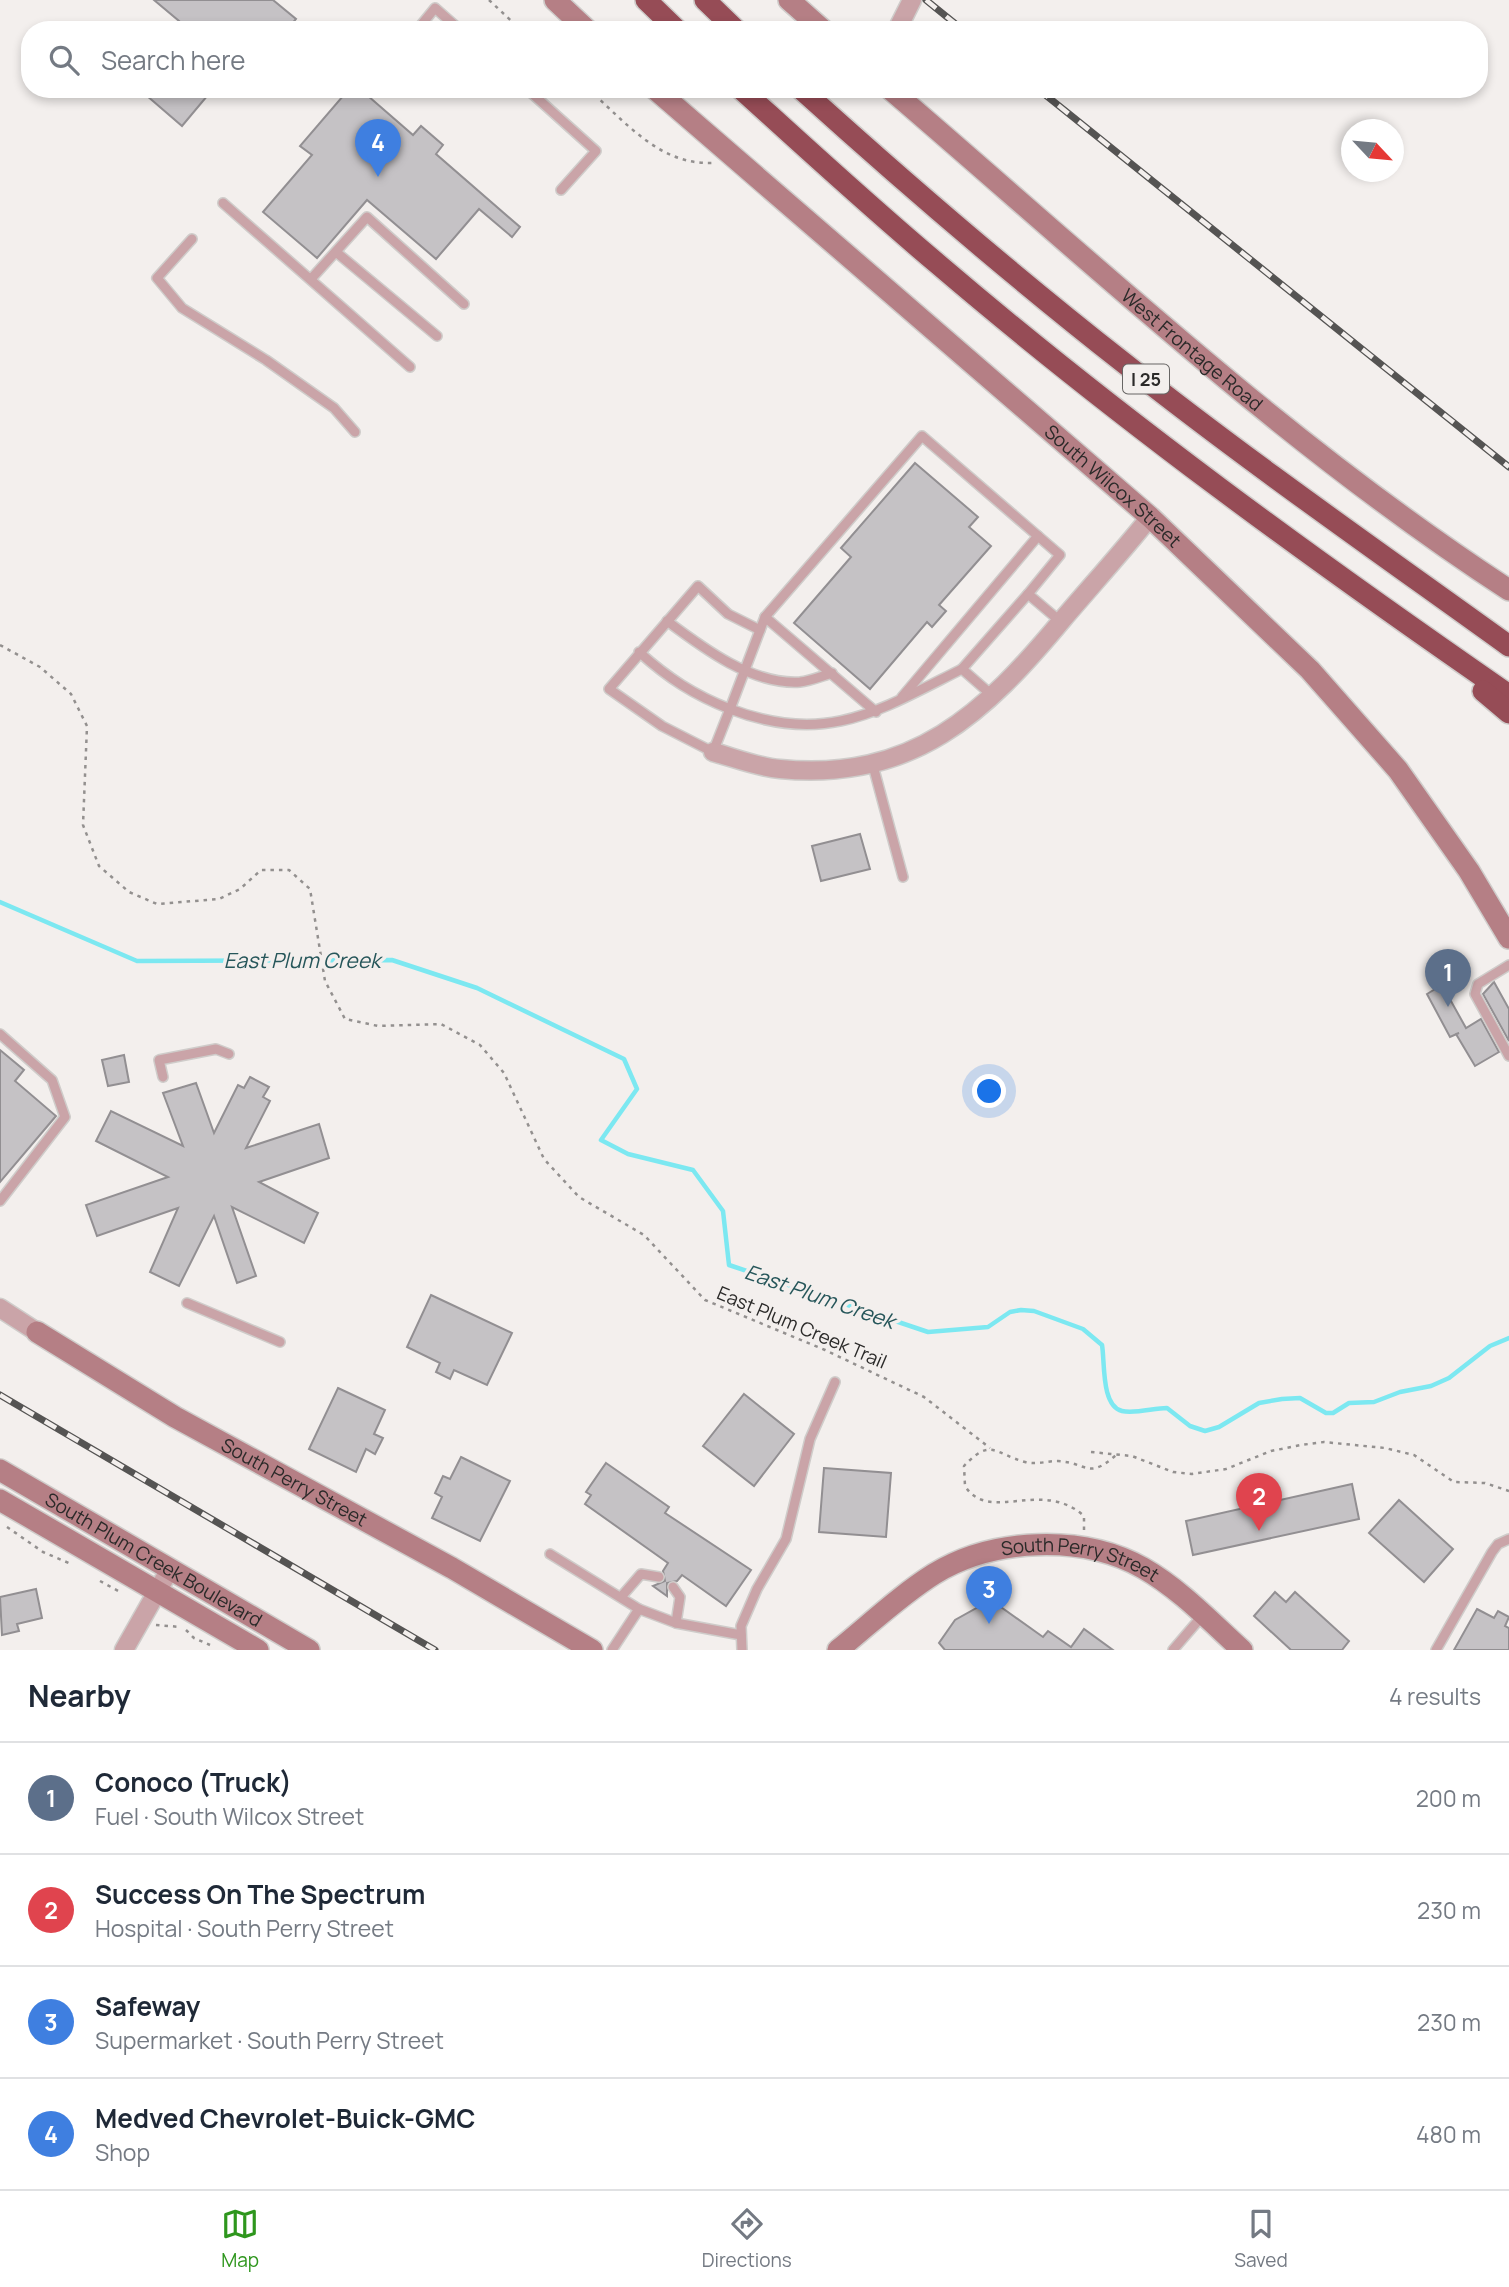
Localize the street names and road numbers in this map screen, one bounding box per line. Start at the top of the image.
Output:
street label: West Frontage Road [1116,283,1268,417]
road number: I 25 [1123,365,1169,394]
street label: South Wilcox Street [1039,419,1187,553]
street label: East Plum Creek Trail [713,1280,891,1374]
street label: South Perry Street [217,1432,372,1532]
street label: South Plum Creek Boulevard [41,1486,267,1633]
street label: South Perry Street [999,1532,1164,1588]

